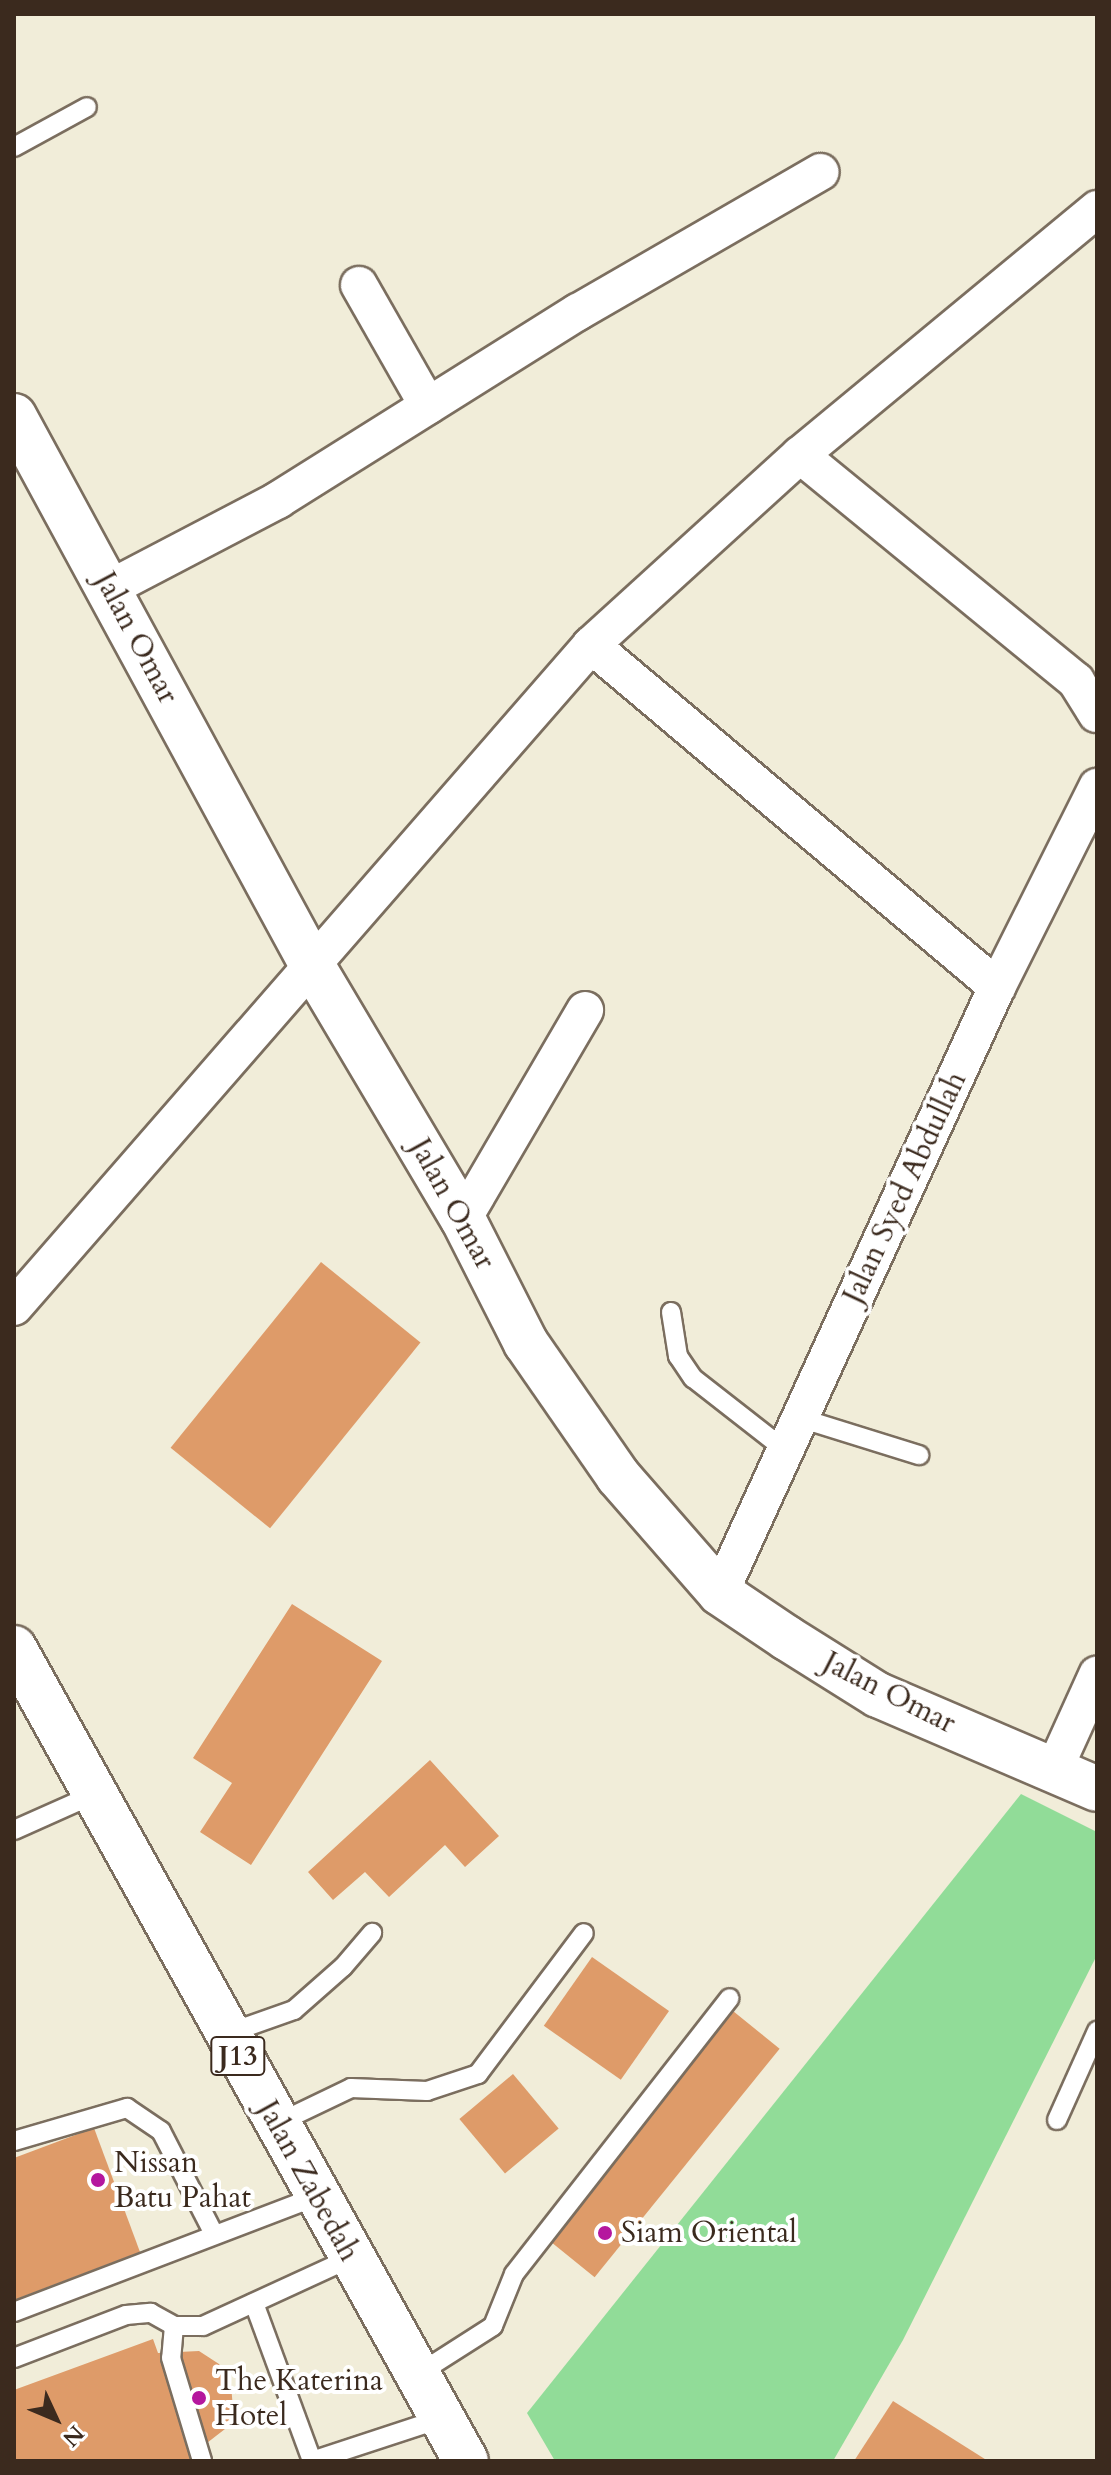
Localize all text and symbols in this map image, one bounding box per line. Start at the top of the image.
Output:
street label: Jalan Omar [86,566,186,710]
street label: Jalan Syed Abdullah [835,1066,975,1310]
street label: Jalan Omar [401,1132,503,1276]
street label: Jalan Omar [817,1644,961,1742]
road number: J13 [210,2032,266,2080]
street label: Jalan Zabedah [249,2094,367,2268]
place label: Nissan Batu Pahat [114,2145,251,2216]
marker: Nissan Batu Pahat [89,2171,107,2189]
place label: Siam Oriental [621,2215,797,2251]
marker: Siam Oriental [596,2224,614,2242]
place label: The Katerina Hotel [215,2363,383,2434]
north arrow [16,2379,96,2459]
marker: The Katerina Hotel [190,2389,208,2407]
text: N [56,2418,91,2453]

